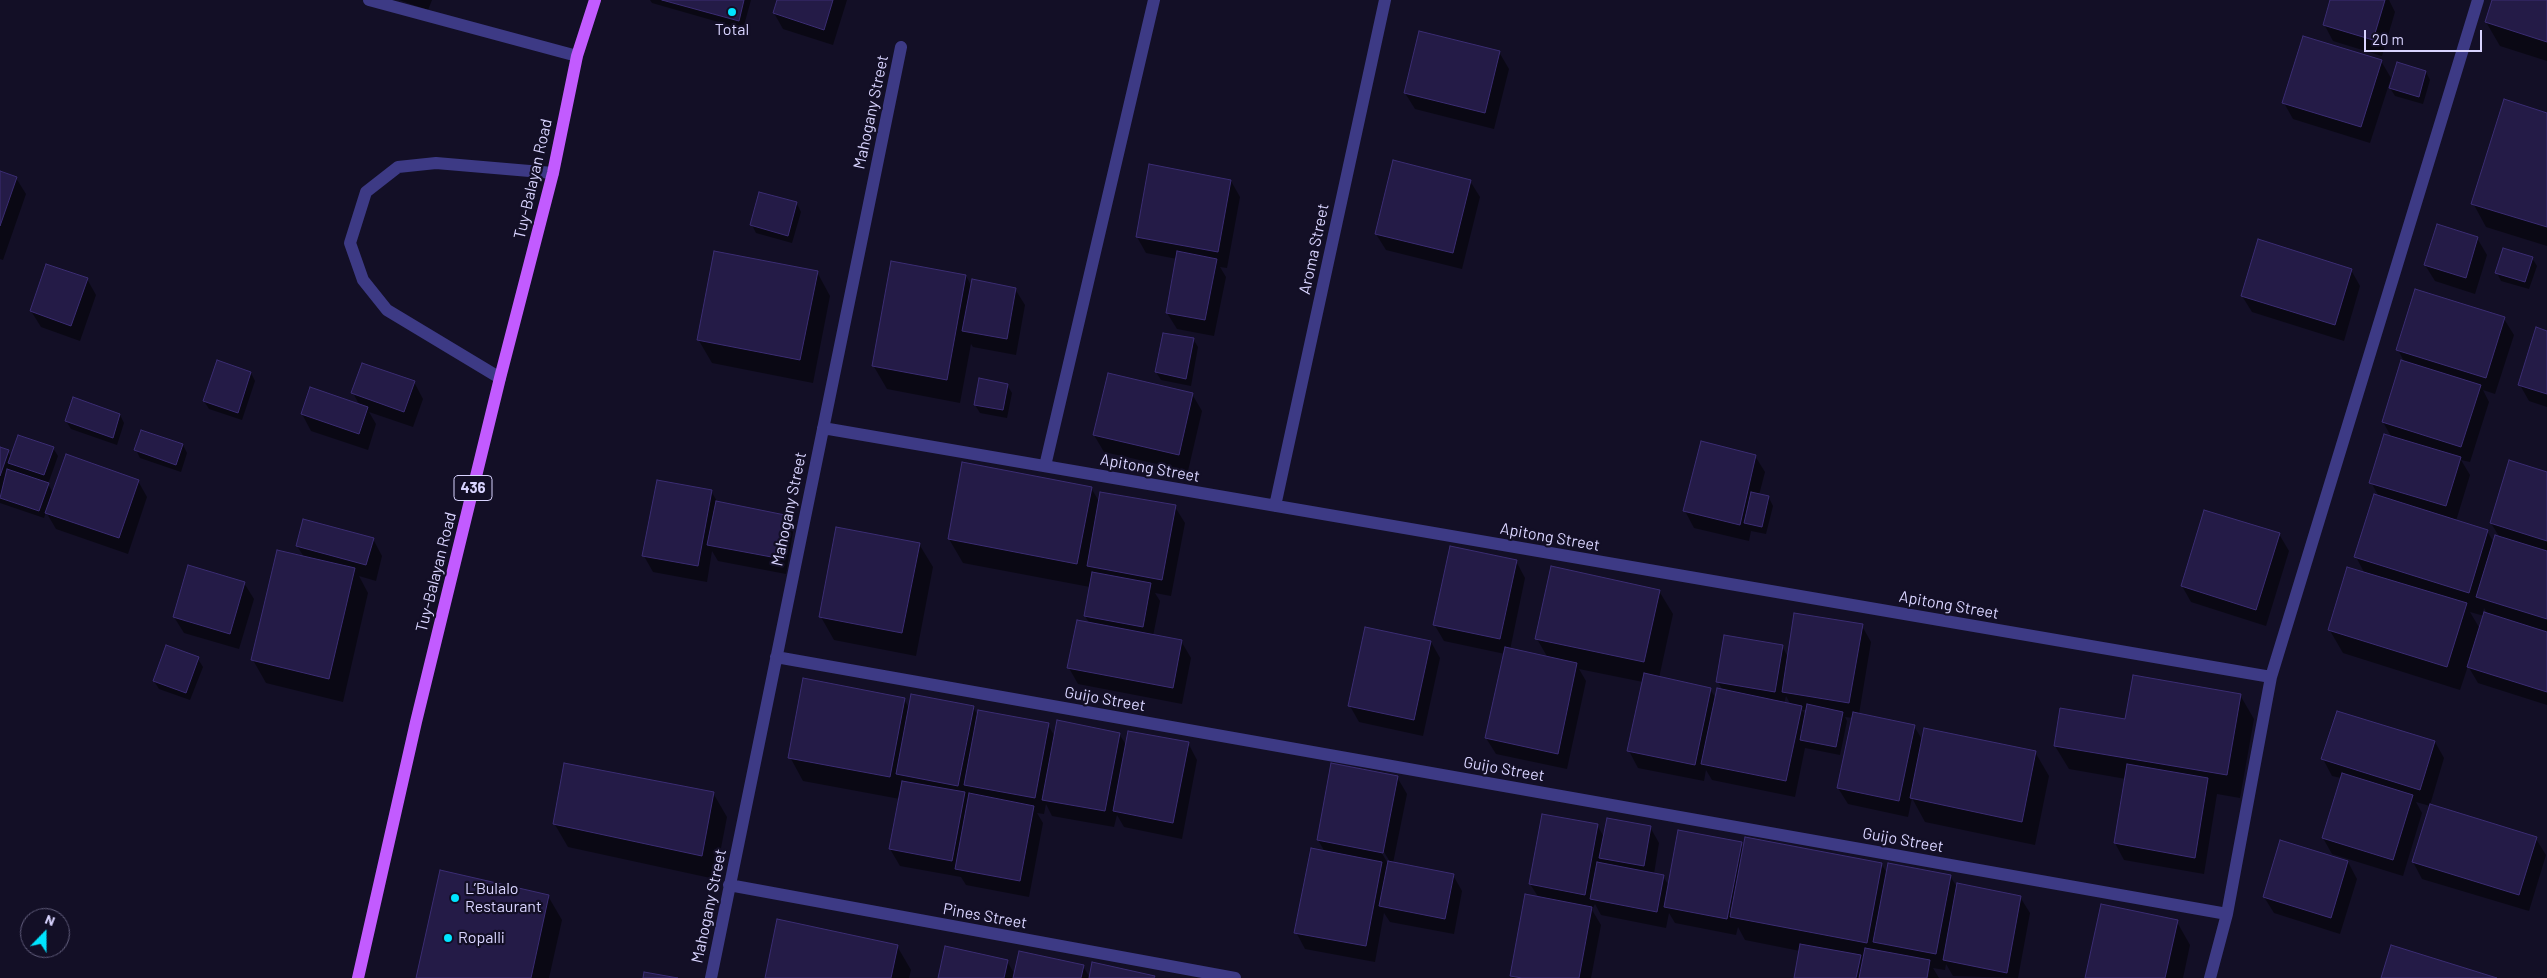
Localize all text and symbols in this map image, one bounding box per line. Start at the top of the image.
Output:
marker: Total [726,6,738,18]
place label: Total [715,20,749,40]
scale bar [2367,20,2484,52]
text: 20 m [2372,30,2404,48]
street label: Mahogany Street [850,53,892,171]
street label: Tuy-Balayan Road [510,117,556,241]
street label: Aroma Street [1295,202,1333,296]
street label: Mahogany Street [768,450,810,568]
street label: Apitong Street [1099,450,1201,486]
road number: 436 [454,476,492,500]
street label: Tuy-Balayan Road [412,510,460,634]
street label: Apitong Street [1499,519,1601,555]
street label: Apitong Street [1898,587,2000,623]
street label: Guijo Street [1063,682,1147,716]
street label: Guijo Street [1462,752,1546,786]
street label: Guijo Street [1861,823,1945,857]
street label: Mahogany Street [688,847,730,965]
place label: L’Bulalo Restaurant [465,879,542,917]
marker: L’Bulalo Restaurant [449,892,461,904]
street label: Pines Street [941,899,1029,933]
north arrow [20,908,70,958]
text: N [43,910,58,929]
place label: Ropalli [458,928,505,948]
marker: Ropalli [442,932,454,944]

